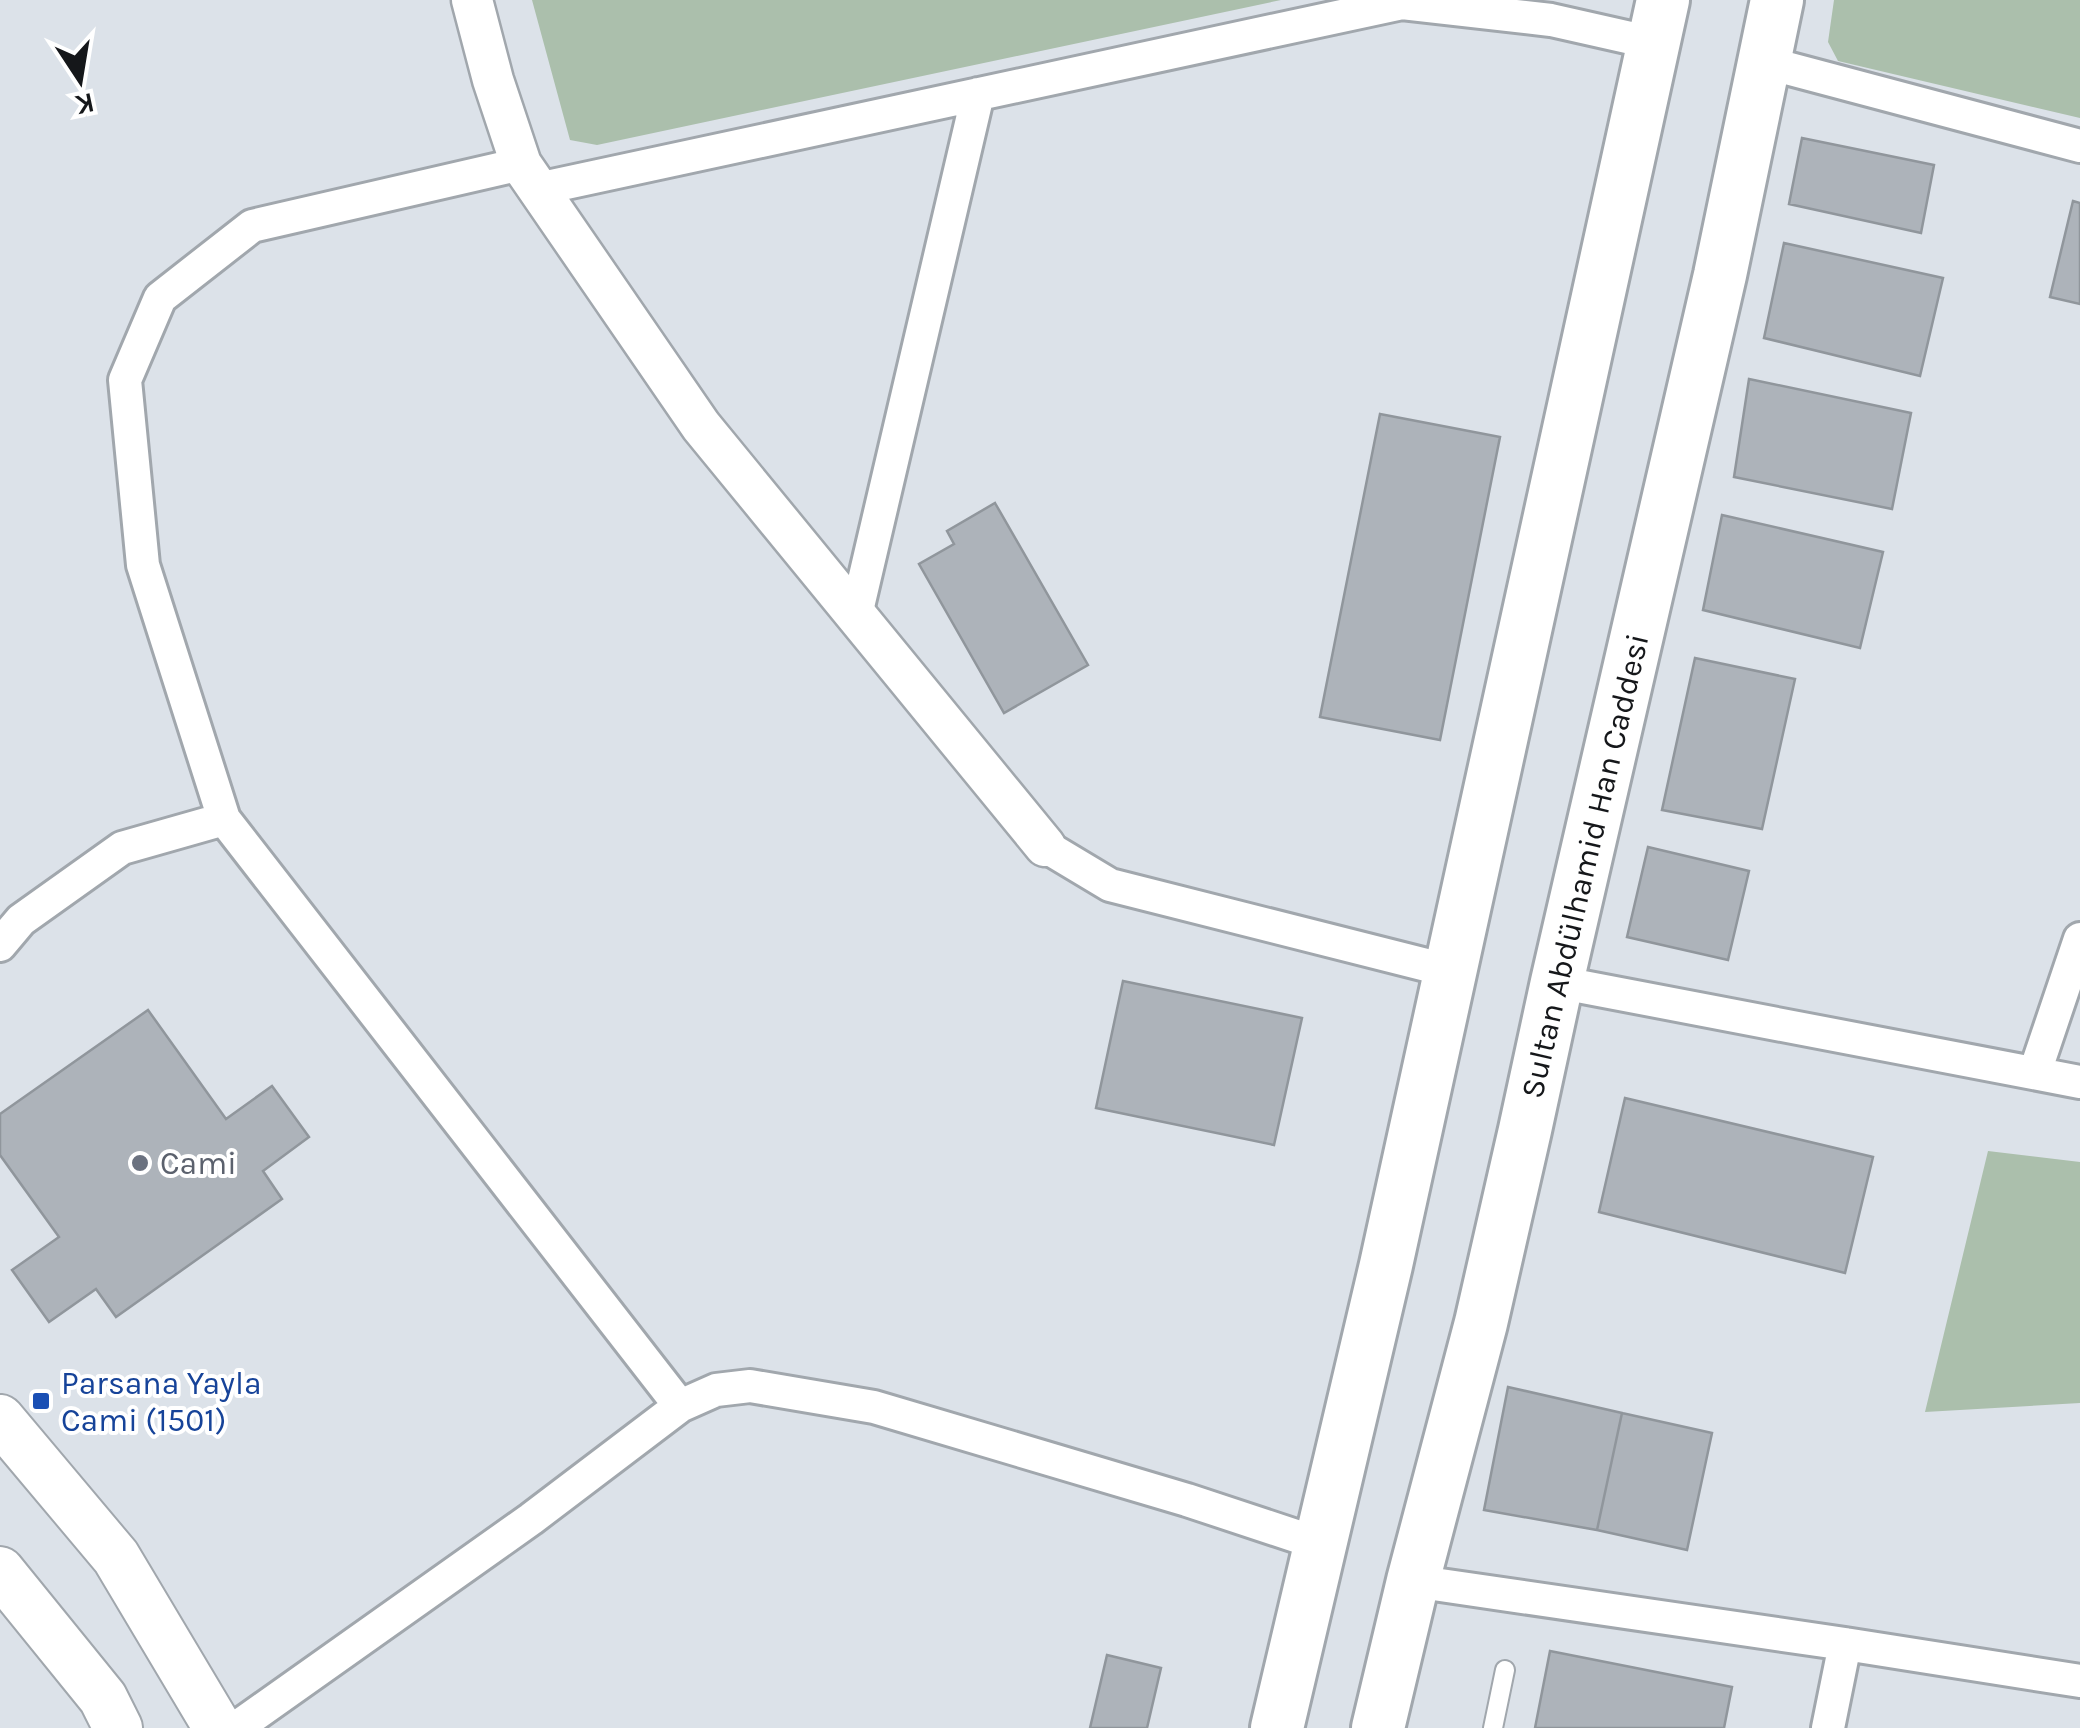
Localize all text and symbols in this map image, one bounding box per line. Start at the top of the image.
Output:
north arrow [30,30,130,130]
text: K [72,86,97,122]
street label: Sultan Abdülhamid Han Caddesi [1513,630,1657,1102]
place label: Cami [160,1145,237,1182]
marker: Cami [129,1152,151,1174]
place label: Parsana Yayla Cami (1501) [61,1365,262,1439]
marker: Parsana Yayla Cami (1501) [30,1390,52,1412]

